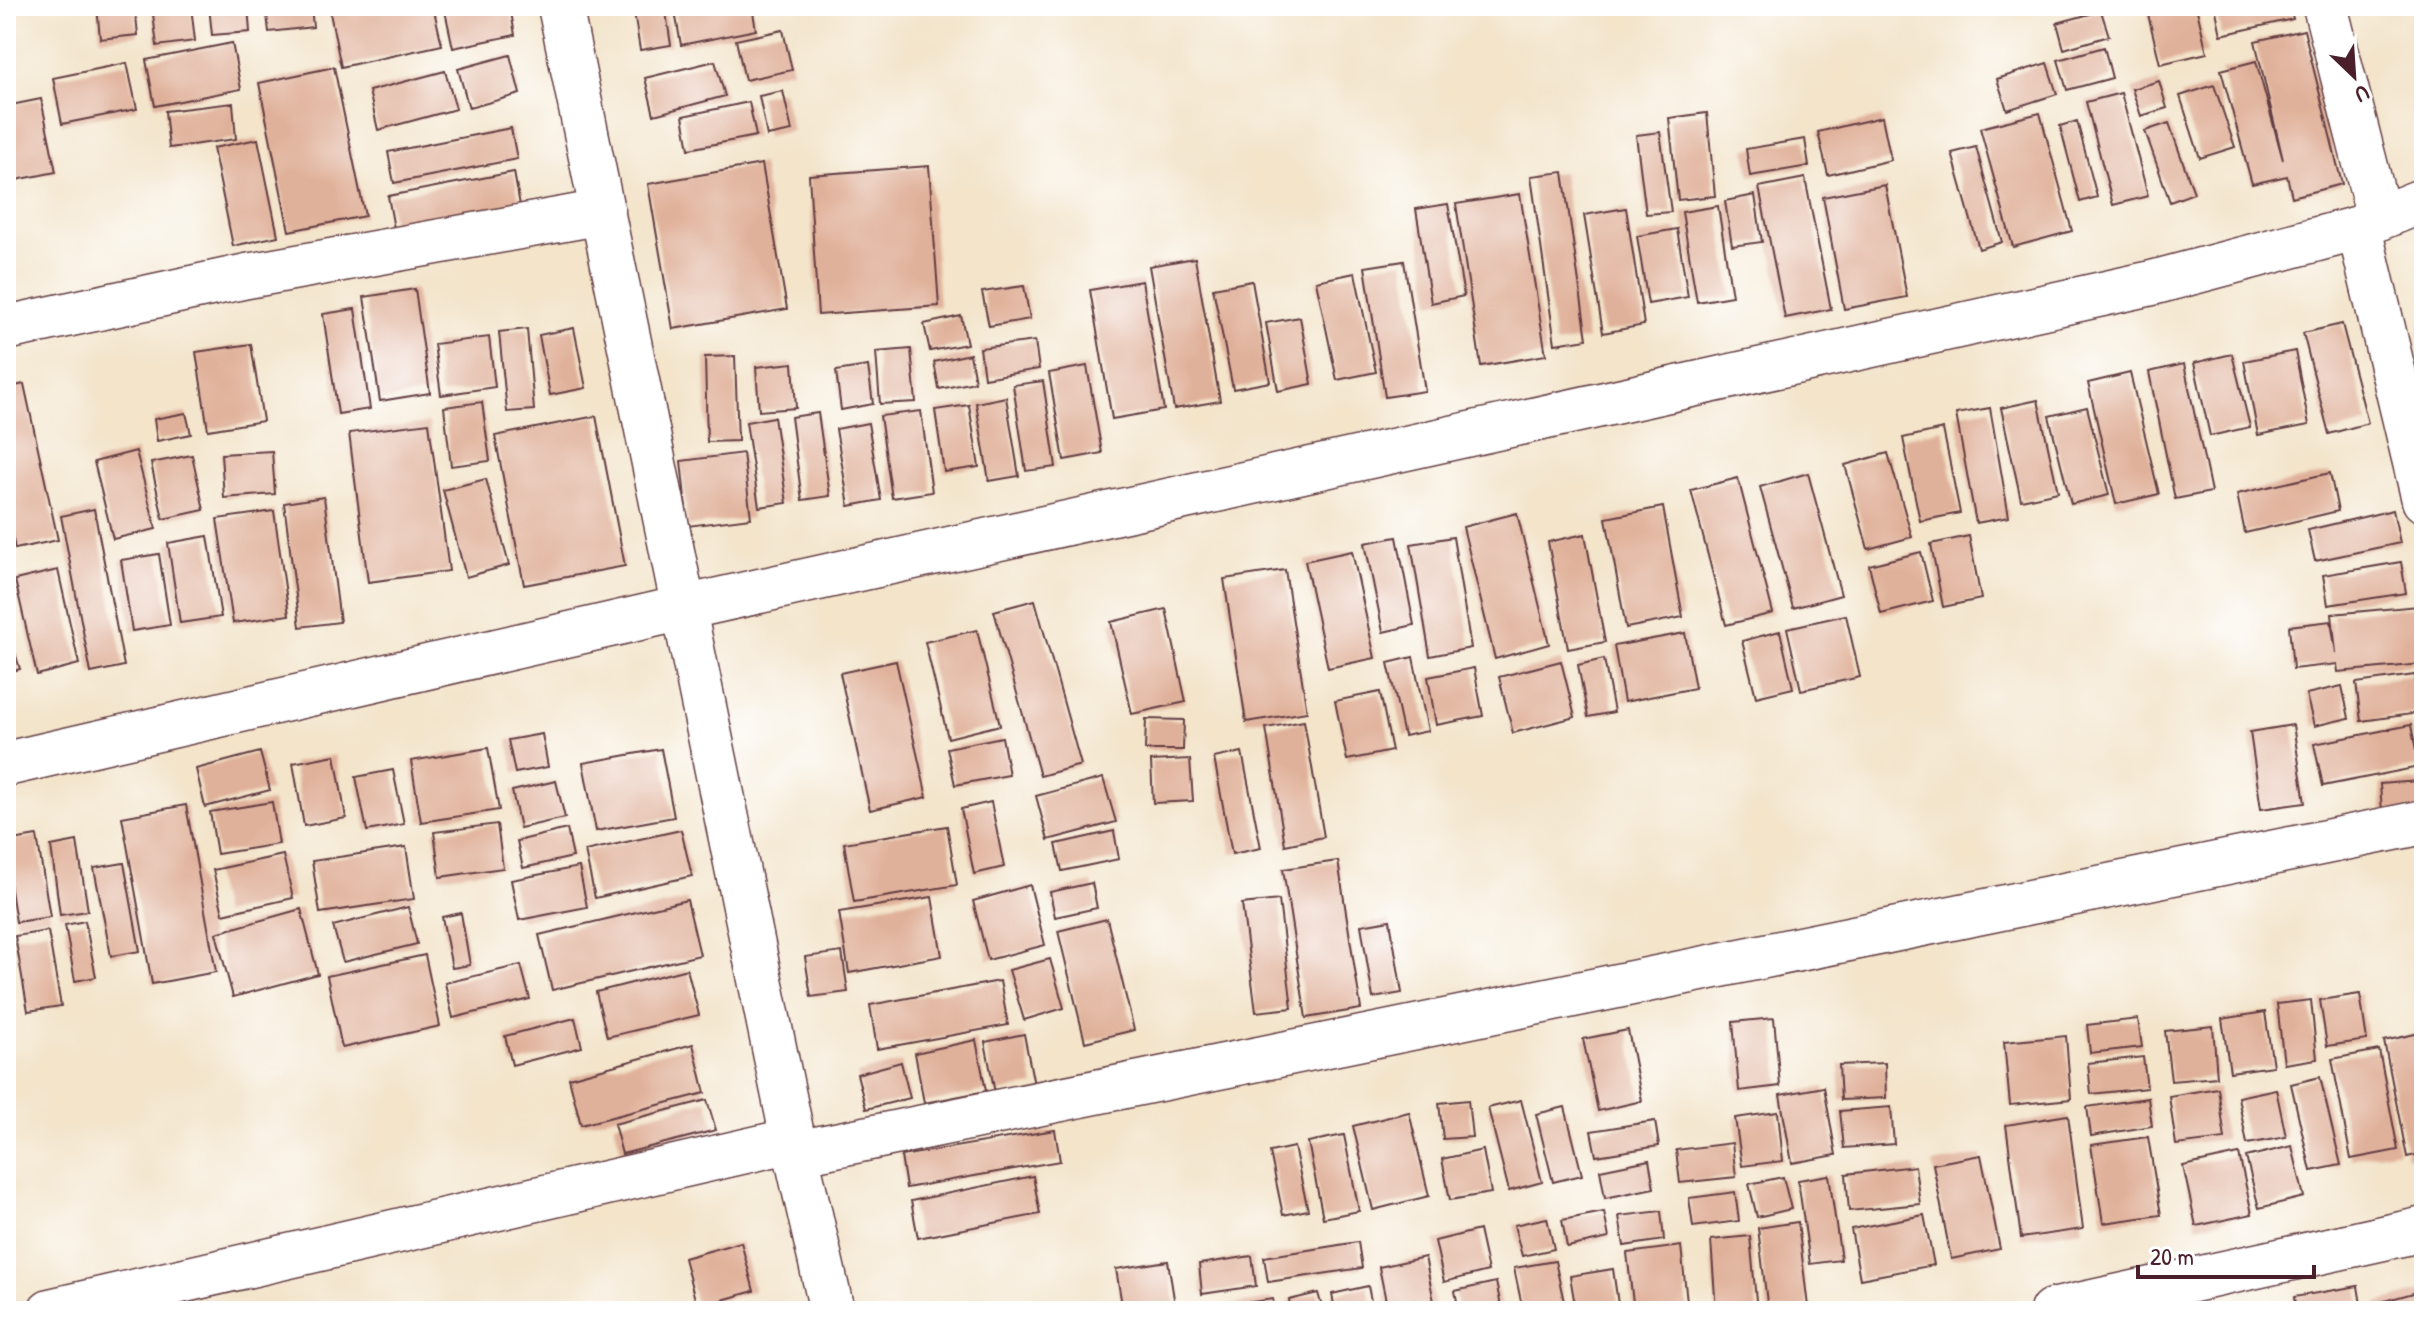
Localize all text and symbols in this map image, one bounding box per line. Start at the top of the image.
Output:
north arrow [2314,36,2394,116]
text: U [2351,78,2374,110]
scale bar [2138,1229,2314,1279]
text: 20 m [2150,1240,2194,1272]

